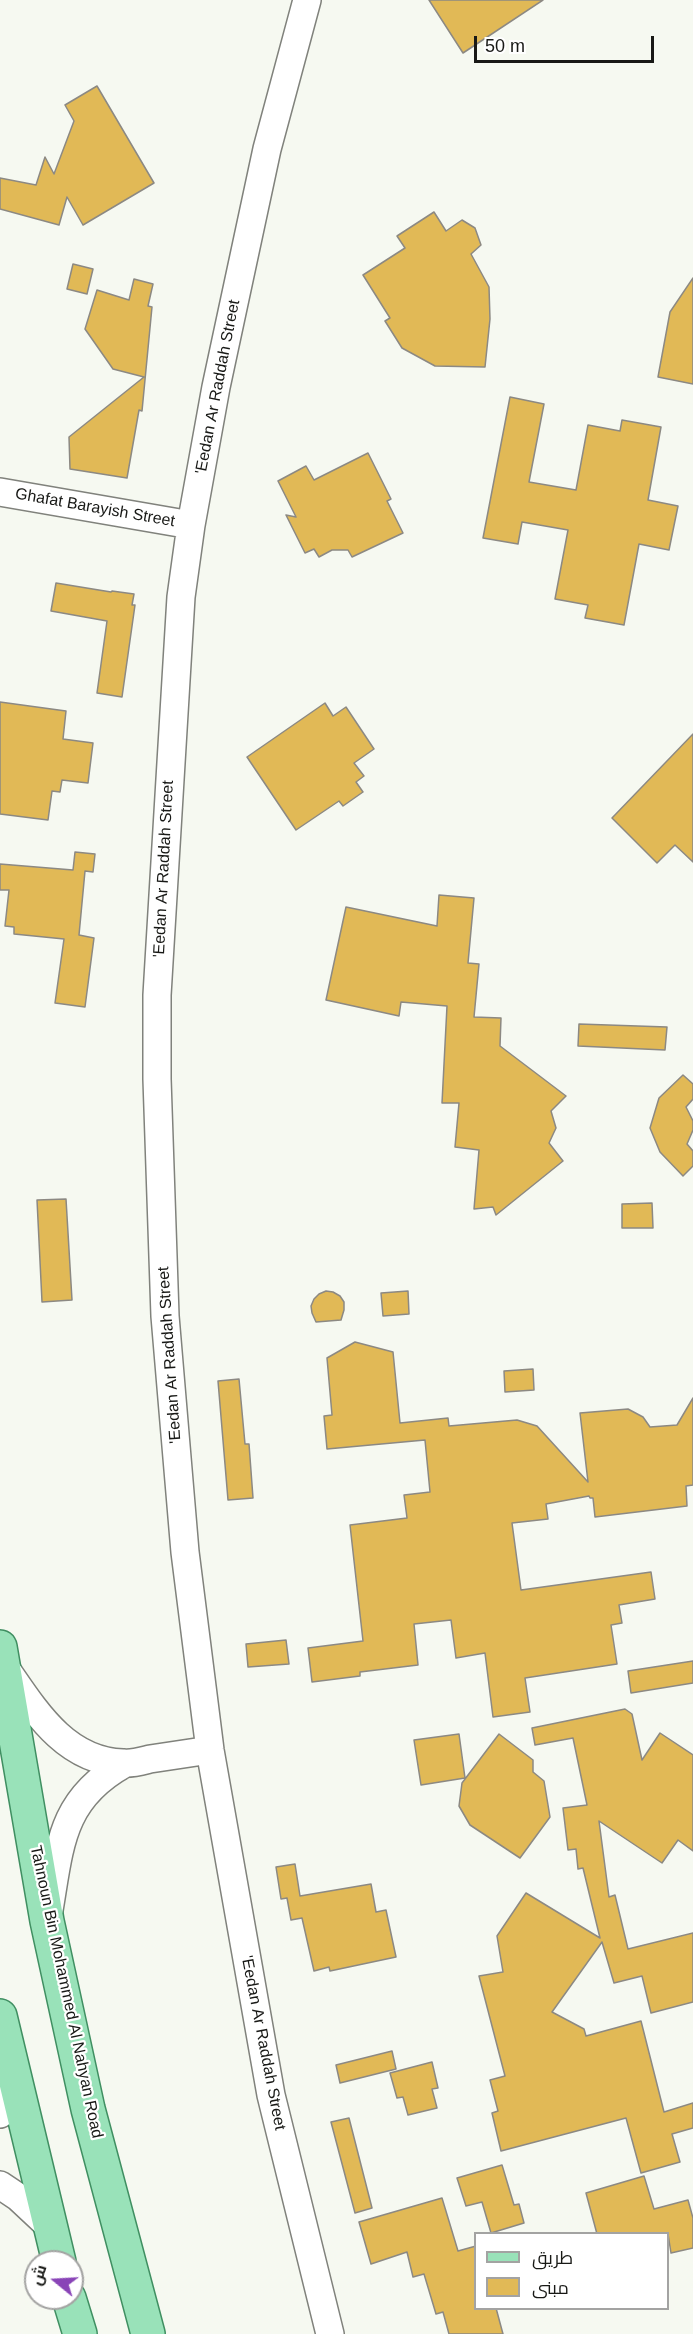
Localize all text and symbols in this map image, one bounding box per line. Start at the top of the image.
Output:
scale bar [477,24,657,62]
text: 50 m [485,36,525,56]
street label: 'Eedan Ar Raddah Street [192,298,244,476]
street label: Ghafat Barayish Street [14,484,176,532]
street label: 'Eedan Ar Raddah Street [150,780,178,958]
street label: 'Eedan Ar Raddah Street [154,1266,186,1444]
street label: Tahnoun Bin Mohammed Al Nahyan Road [26,1844,106,2140]
street label: 'Eedan Ar Raddah Street [237,1954,289,2132]
legend [474,2232,669,2310]
text: طريق [532,2248,573,2268]
north arrow [24,2250,84,2310]
text: ش [27,2263,50,2287]
text: مبنى [532,2278,569,2298]

